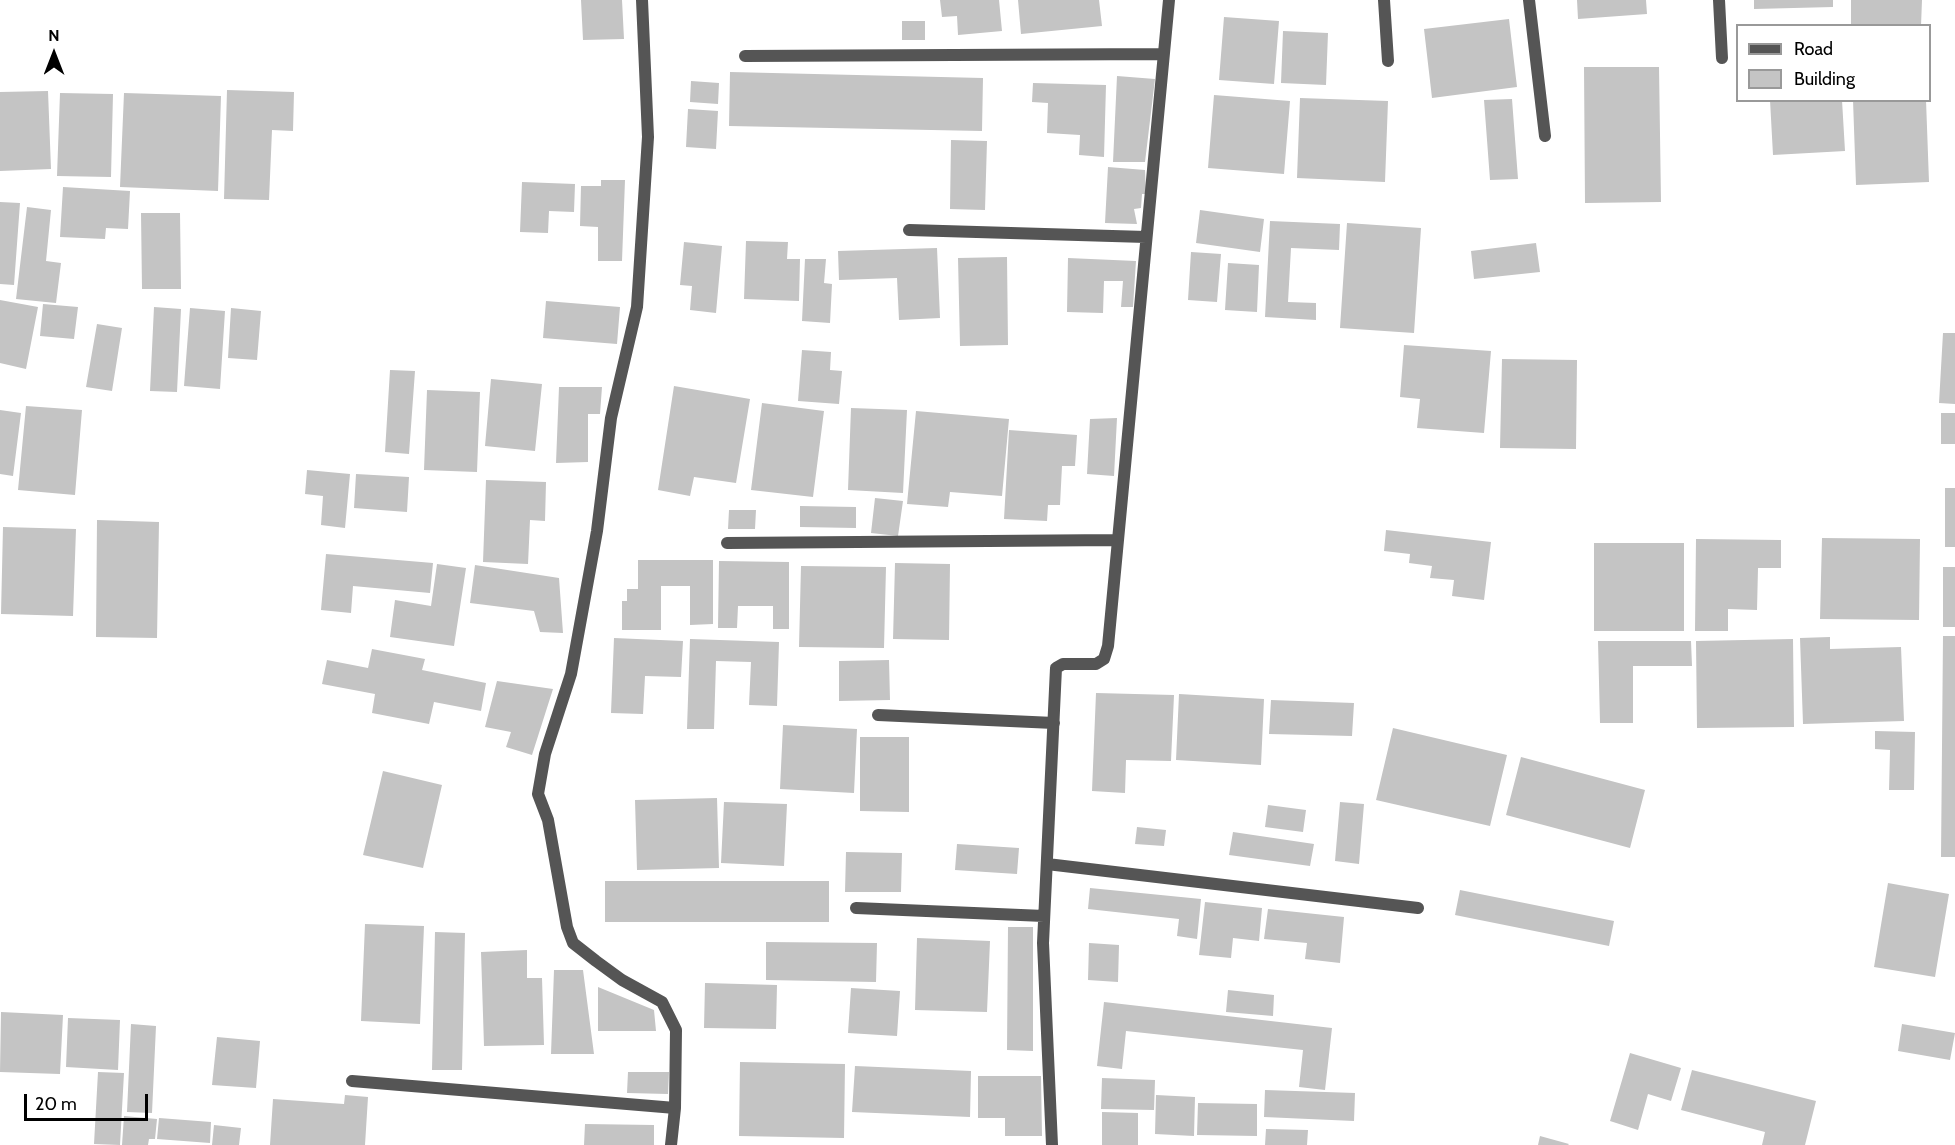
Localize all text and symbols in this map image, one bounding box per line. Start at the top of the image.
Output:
north arrow [24,24,84,84]
legend [1736,24,1931,102]
text: N [48,26,60,45]
text: Road [1794,38,1833,60]
text: Building [1794,68,1855,90]
scale bar [27,1082,152,1120]
text: 20 m [35,1093,77,1115]

